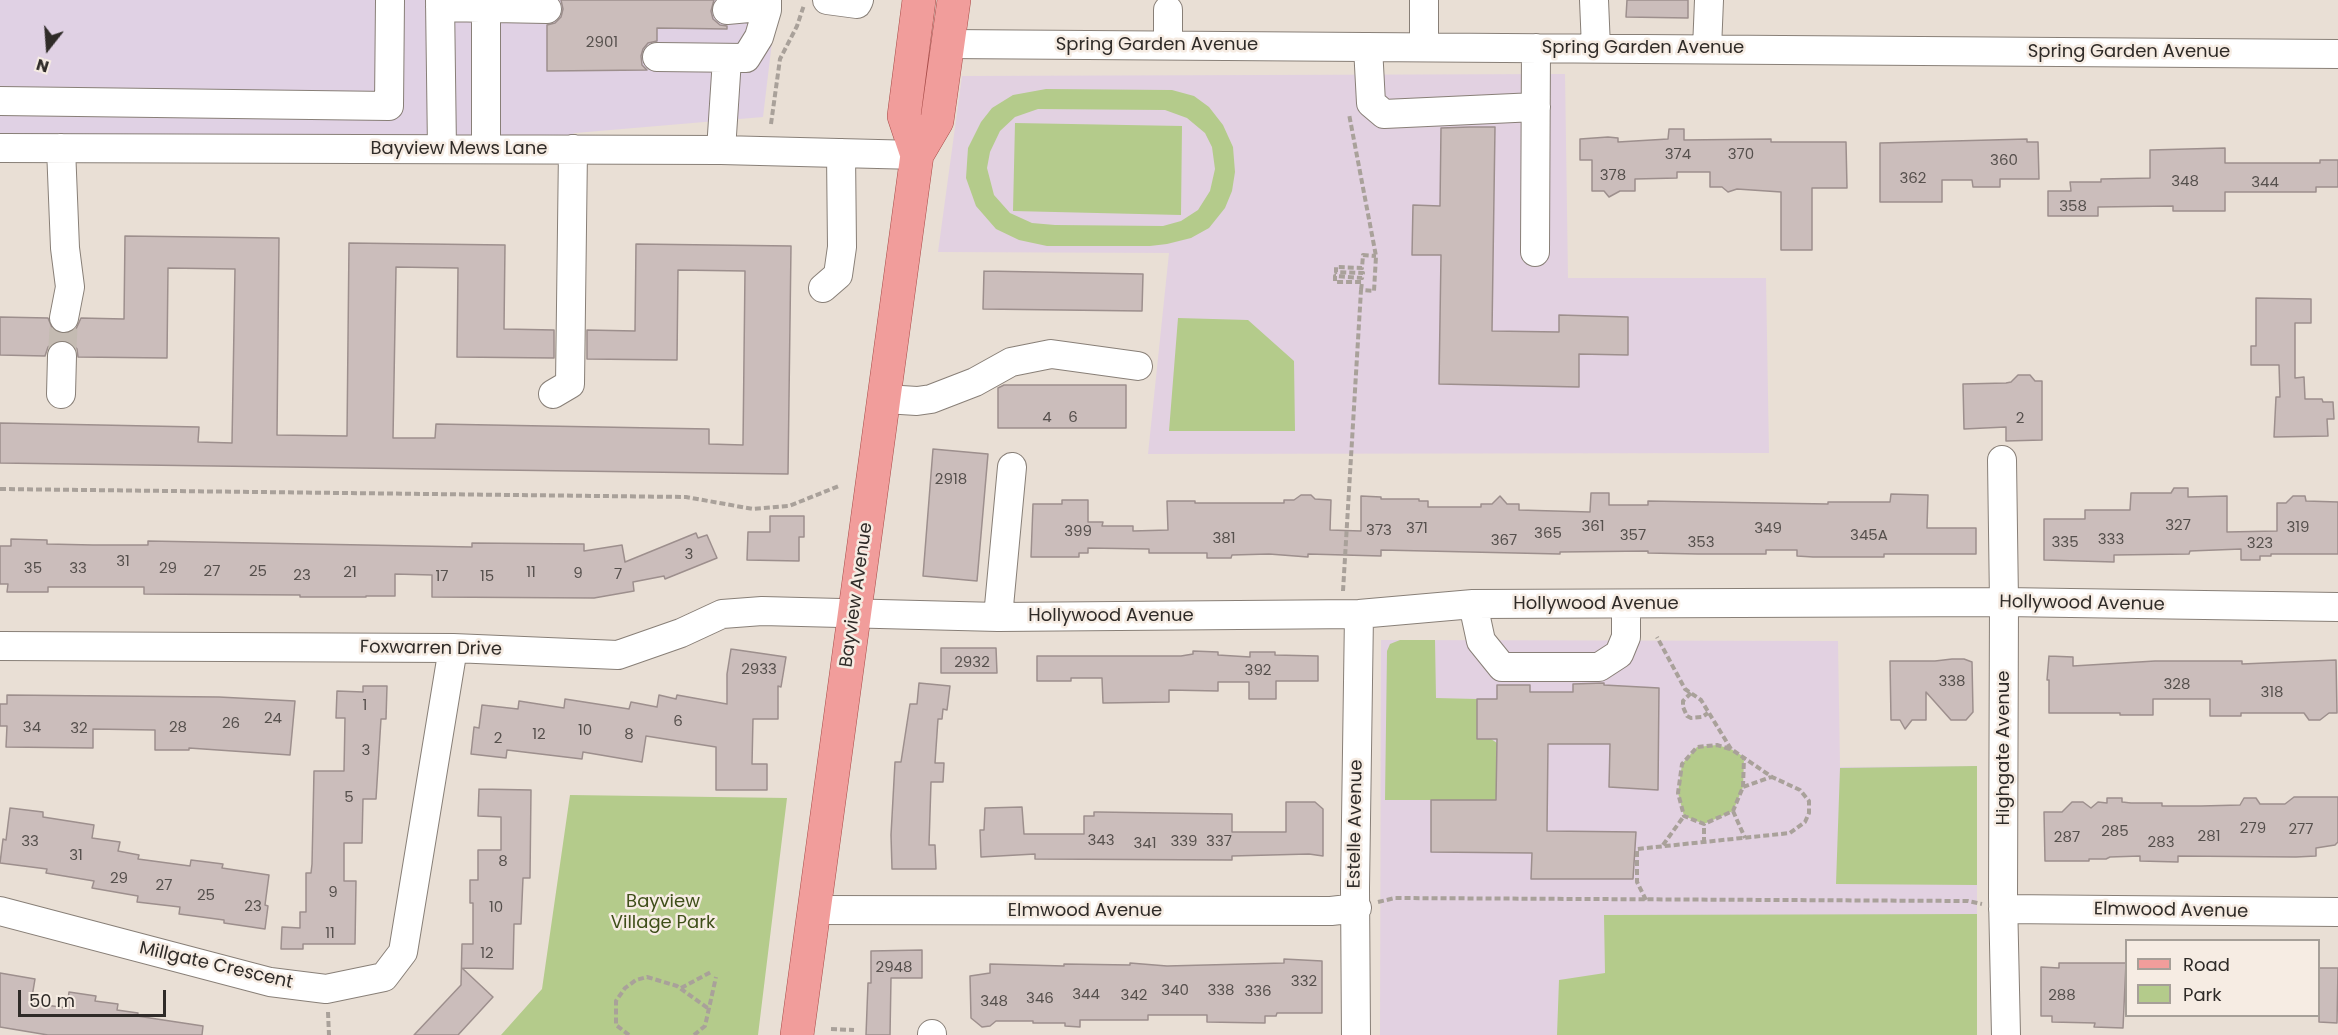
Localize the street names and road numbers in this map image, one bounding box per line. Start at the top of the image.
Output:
street label: Spring Garden Avenue [1056,34,1258,56]
street label: Spring Garden Avenue [1542,37,1744,59]
street label: Spring Garden Avenue [2028,41,2230,63]
street label: Bayview Mews Lane [371,138,547,160]
street label: Bayview Avenue [836,521,878,669]
street label: Hollywood Avenue [1999,592,2165,616]
street label: Hollywood Avenue [1513,593,1679,615]
street label: Hollywood Avenue [1028,605,1194,627]
street label: Foxwarren Drive [360,637,502,661]
street label: Highgate Avenue [1993,670,2015,826]
street label: Estelle Avenue [1344,759,1368,889]
street label: Elmwood Avenue [2094,899,2248,923]
street label: Elmwood Avenue [1008,900,1162,922]
street label: Millgate Crescent [137,938,295,994]

